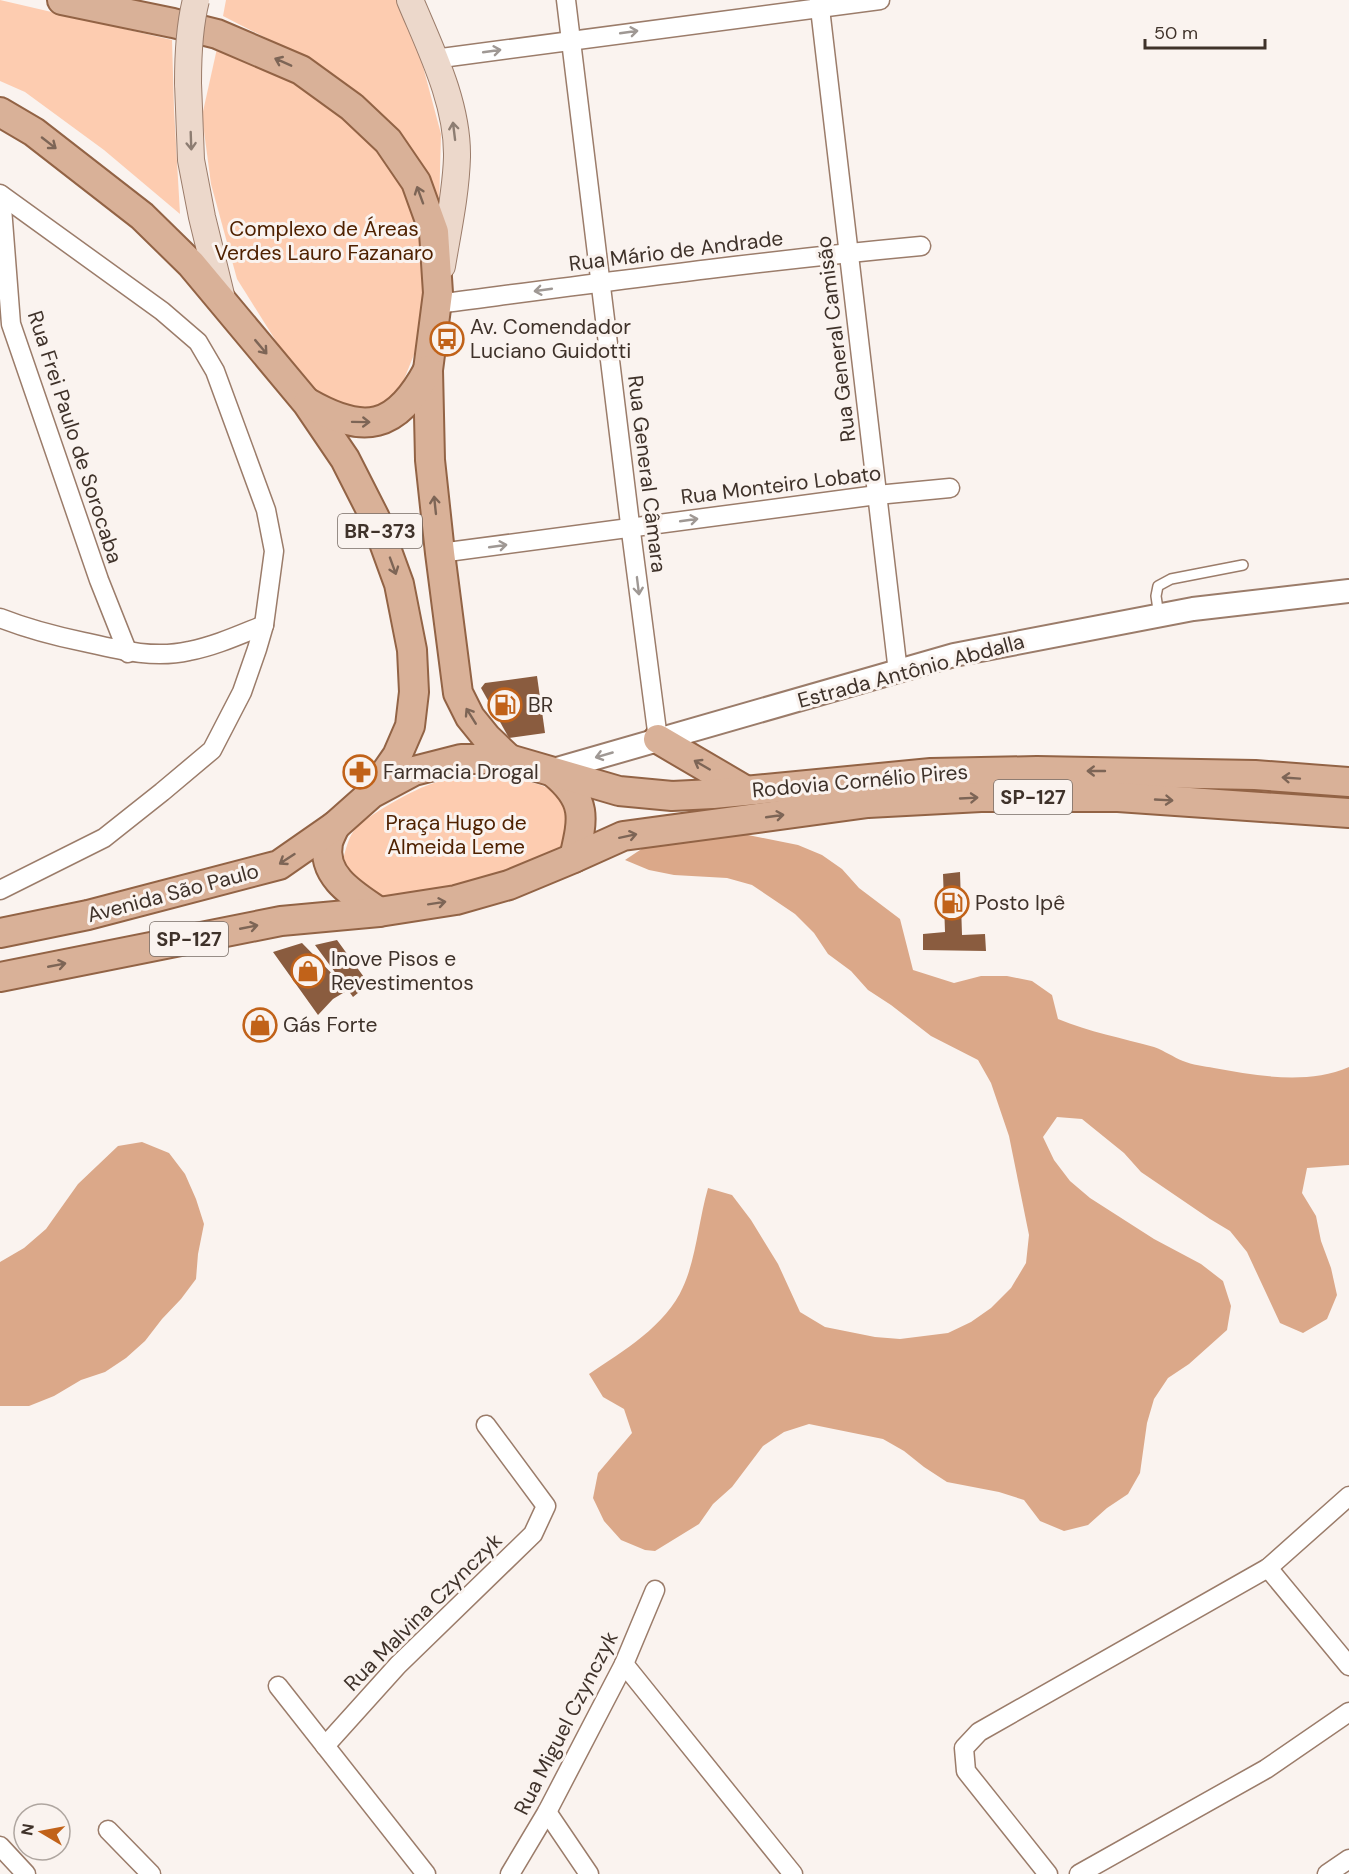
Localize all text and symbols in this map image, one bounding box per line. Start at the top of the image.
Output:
scale bar [1145,12,1265,50]
text: 50 m [1154,21,1198,45]
one-way arrow [619,27,639,38]
one-way arrow [482,45,502,56]
one-way arrow [275,56,293,67]
one-way arrow [448,121,459,141]
one-way arrow [185,131,196,151]
one-way arrow [41,137,57,150]
one-way arrow [414,186,425,205]
park label: Complexo de Áreas Verdes Lauro Fazanaro [214,215,434,267]
street label: Rua Mário de Andrade [567,224,785,278]
street label: Rua General Camisão [809,234,863,444]
one-way arrow [533,285,553,296]
street label: Rua Frei Paulo de Sorocaba [21,307,129,567]
place label: Av. Comendador Luciano Guidotti [470,313,631,365]
bus stop icon: Av. Comendador Luciano Guidotti [429,321,465,357]
one-way arrow [254,339,267,355]
street label: Rua General Câmara [621,374,673,574]
one-way arrow [351,416,371,428]
street label: Rua Monteiro Lobato [679,459,883,511]
one-way arrow [429,495,440,515]
road number: BR-373 [338,514,422,548]
one-way arrow [678,515,698,526]
one-way arrow [487,540,507,551]
one-way arrow [388,557,399,575]
one-way arrow [633,576,644,595]
street label: Estrada Antônio Abdalla [795,627,1027,715]
fuel station icon: BR [487,687,523,723]
place label: BR [528,691,553,719]
one-way arrow [464,708,476,725]
one-way arrow [595,749,614,761]
pharmacy icon: Farmacia Drogal [342,754,378,790]
place label: Farmacia Drogal [383,758,539,786]
one-way arrow [694,758,711,770]
street label: Rodovia Cornélio Pires [751,758,969,804]
one-way arrow [1086,765,1106,777]
one-way arrow [1281,772,1301,783]
road number: SP-127 [994,780,1072,814]
one-way arrow [959,792,979,803]
one-way arrow [1154,794,1174,805]
park label: Praça Hugo de Almeida Leme [385,809,527,861]
one-way arrow [765,810,785,821]
one-way arrow [618,830,637,841]
one-way arrow [279,854,296,866]
street label: Avenida São Paulo [84,857,262,929]
fuel station icon: Posto Ipê [934,885,970,921]
place label: Posto Ipê [975,889,1065,917]
one-way arrow [426,898,446,909]
one-way arrow [238,921,258,932]
road number: SP-127 [150,922,228,956]
place label: Inove Pisos e Revestimentos [331,945,474,997]
shop icon: Inove Pisos e Revestimentos [290,953,326,989]
one-way arrow [47,959,67,970]
shop icon: Gás Forte [242,1007,278,1043]
place label: Gás Forte [283,1011,377,1039]
street label: Rua Malvina Czynczyk [338,1527,508,1697]
street label: Rua Miguel Czynczyk [508,1626,625,1820]
north arrow [12,1802,72,1862]
text: N [16,1822,39,1837]

